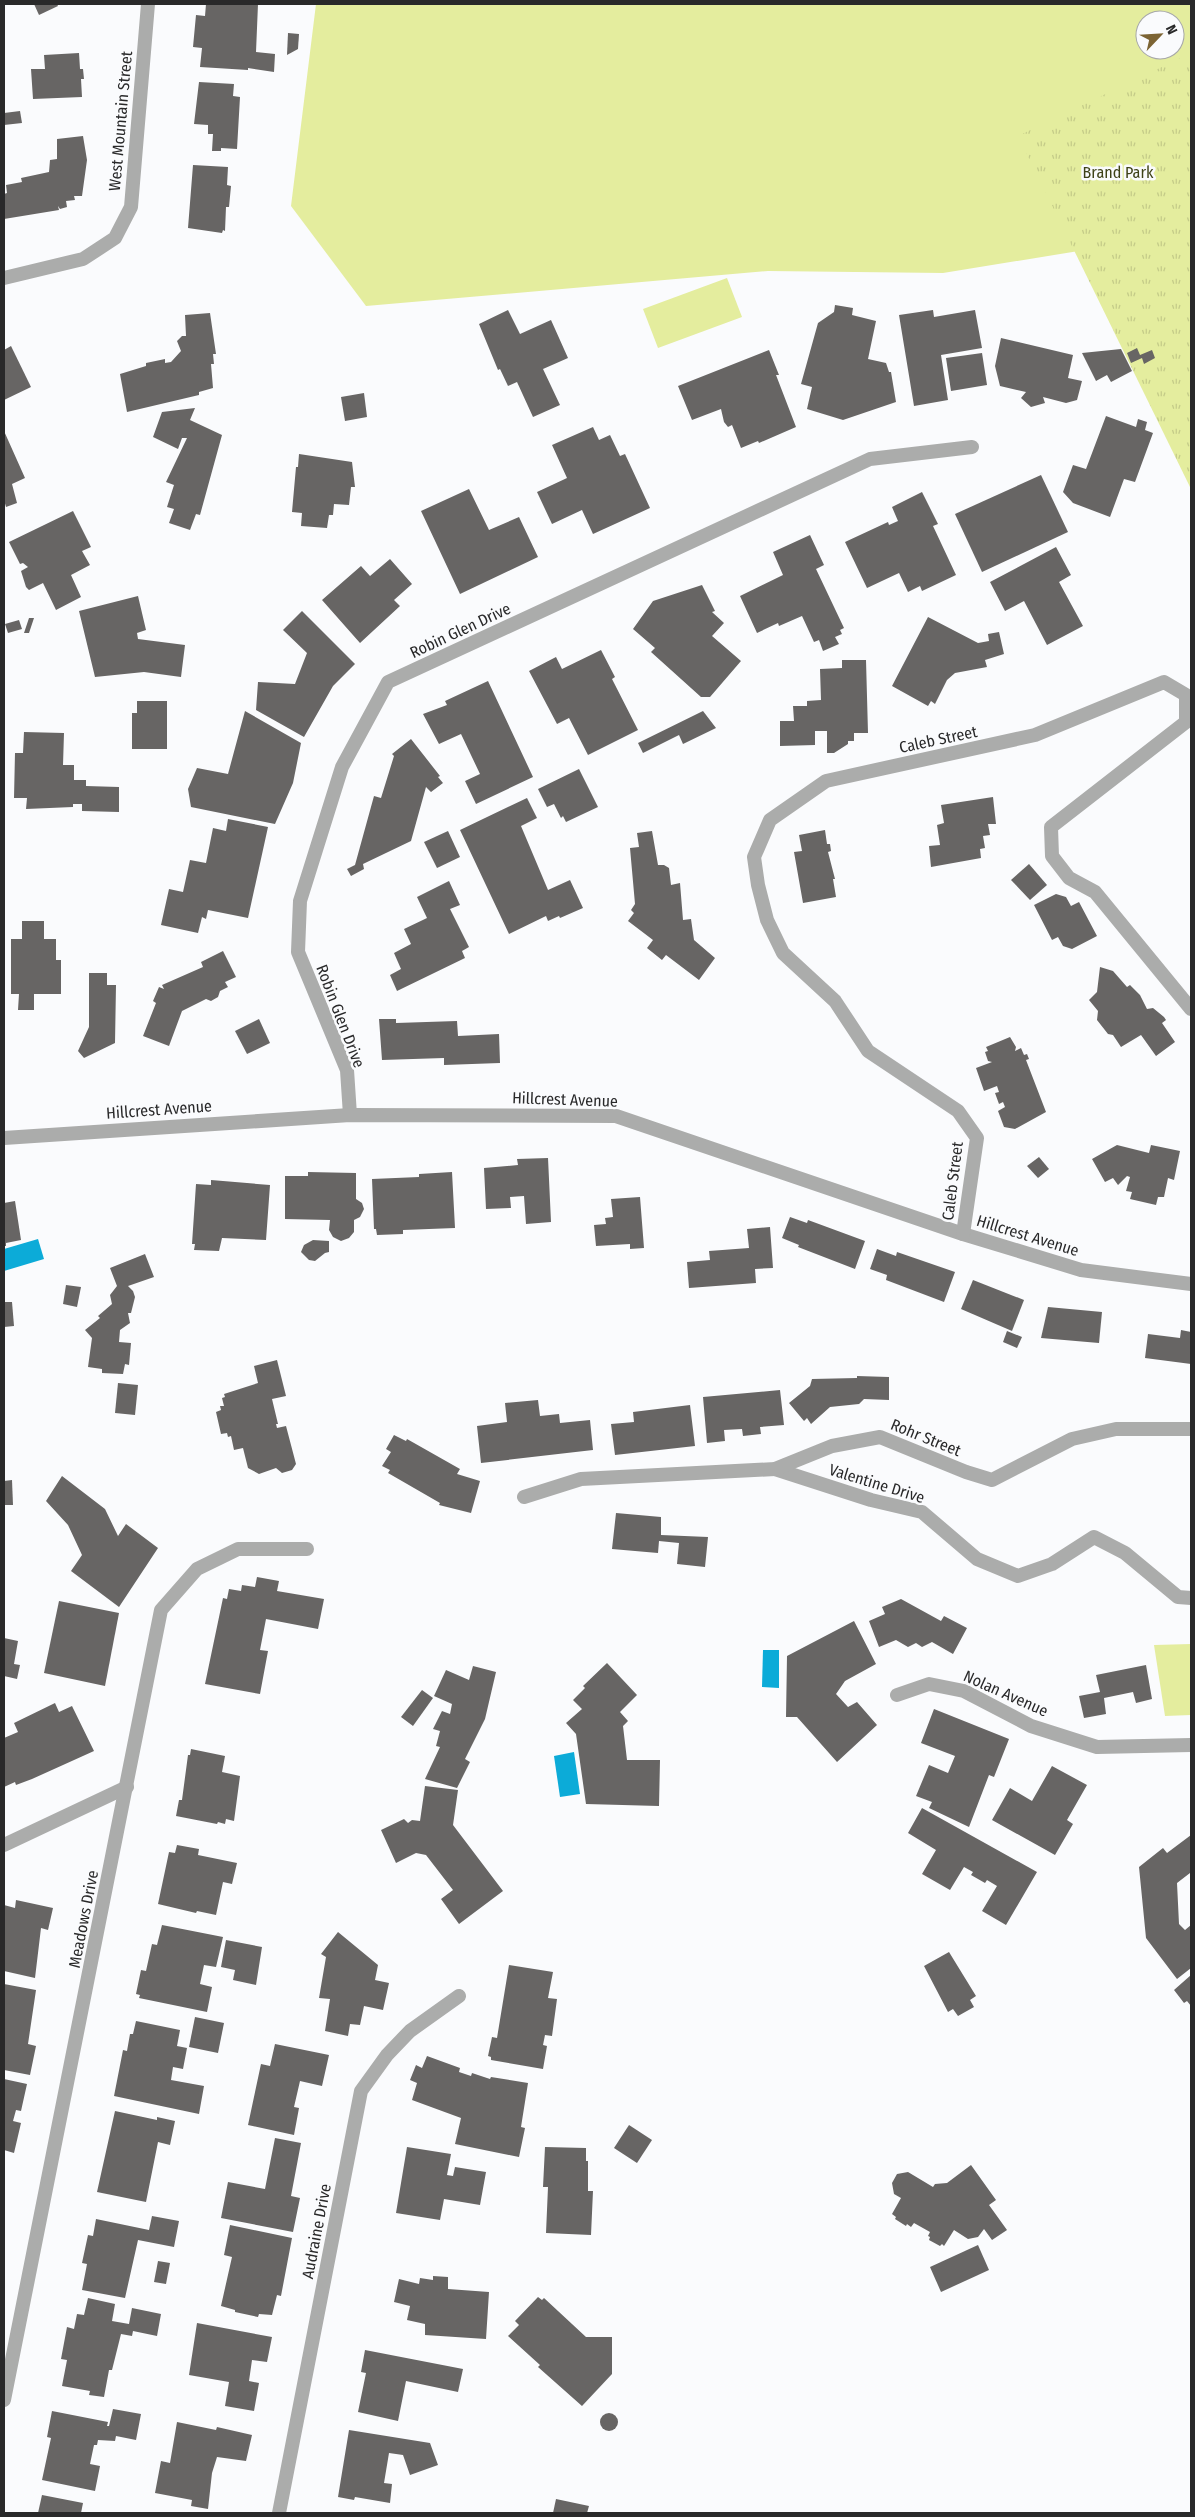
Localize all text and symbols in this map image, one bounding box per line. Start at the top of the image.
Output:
north arrow [1135,10,1185,60]
text: N [1162,22,1181,37]
street label: West Mountain Street [105,49,136,192]
park label: Brand Park [1083,163,1154,182]
street label: Robin Glen Drive [407,599,514,662]
street label: Caleb Street [897,722,980,757]
street label: Robin Glen Drive [312,962,369,1071]
street label: Hillcrest Avenue [512,1088,618,1111]
street label: Hillcrest Avenue [106,1096,213,1123]
street label: Caleb Street [938,1140,967,1222]
street label: Hillcrest Avenue [974,1211,1081,1260]
street label: Rohr Street [888,1415,964,1460]
street label: Valentine Drive [827,1460,927,1507]
street label: Nolan Avenue [961,1666,1051,1721]
street label: Meadows Drive [65,1869,102,1969]
street label: Audraine Drive [298,2182,335,2280]

